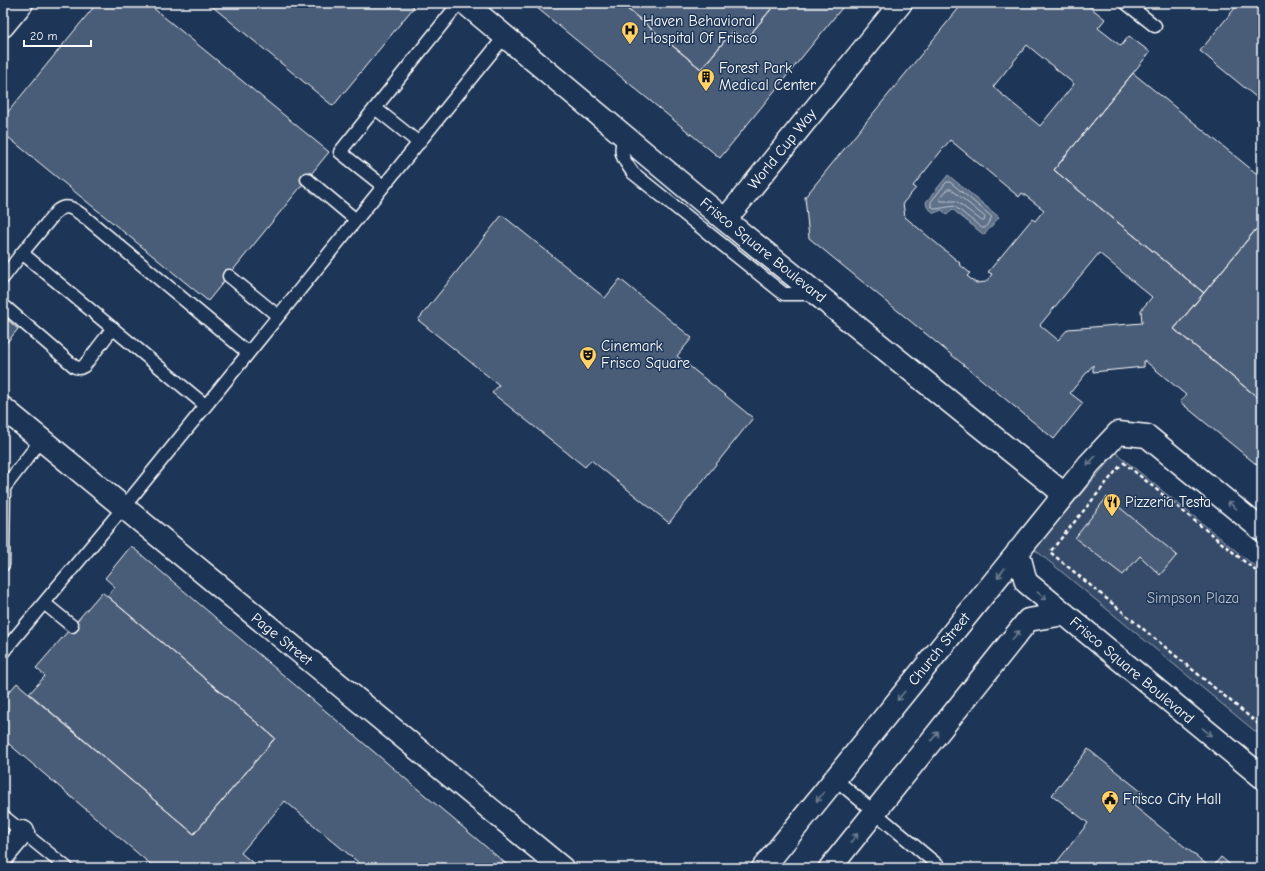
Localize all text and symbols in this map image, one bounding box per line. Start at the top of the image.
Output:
place label: Haven Behavioral Hospital Of Frisco [643,12,757,47]
hospital icon: Haven Behavioral Hospital Of Frisco [620,20,640,45]
scale bar [24,22,91,48]
text: 20 m [30,29,58,43]
place label: Forest Park Medical Center [719,59,816,94]
building icon: Forest Park Medical Center [696,67,716,92]
street label: World Cup Way [744,105,820,193]
street label: Frisco Square Boulevard [696,194,830,306]
place label: Cinemark Frisco Square [601,337,690,372]
theatre icon: Cinemark Frisco Square [578,345,598,370]
one-way arrow [1087,456,1096,466]
restaurant icon: Pizzeria Testa [1102,492,1122,517]
place label: Pizzeria Testa [1125,493,1211,511]
one-way arrow [1226,501,1237,510]
one-way arrow [996,567,1005,578]
park label: Simpson Plaza [1147,589,1239,607]
one-way arrow [1037,591,1048,600]
street label: Church Street [904,608,974,689]
street label: Page Street [248,609,317,670]
street label: Frisco Square Boulevard [1066,613,1198,727]
one-way arrow [1012,629,1021,640]
one-way arrow [897,690,906,701]
one-way arrow [1202,727,1213,736]
one-way arrow [931,731,940,742]
public building icon: Frisco City Hall [1100,789,1120,814]
place label: Frisco City Hall [1123,790,1221,808]
one-way arrow [816,792,824,803]
one-way arrow [850,832,858,843]

